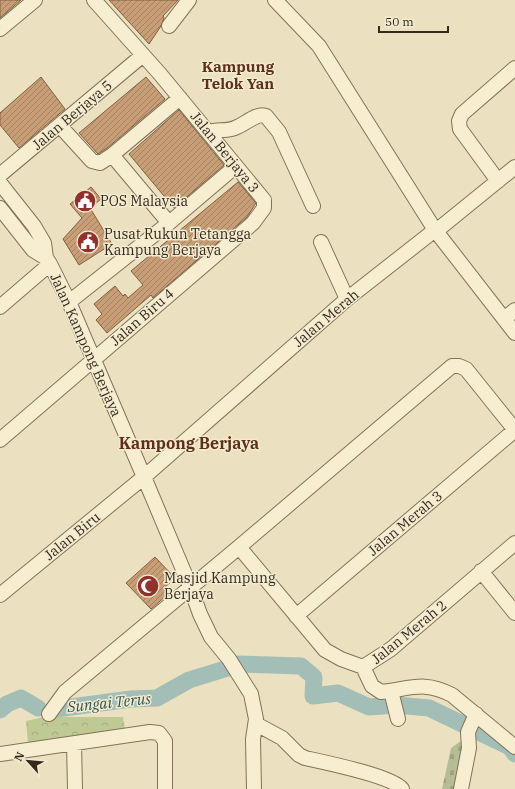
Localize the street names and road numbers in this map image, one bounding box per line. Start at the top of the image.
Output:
street label: Jalan Berjaya 5 [28,76,116,154]
street label: Jalan Berjaya 3 [187,108,263,196]
street label: Jalan Kampong Berjaya [46,271,126,420]
street label: Jalan Biru 4 [106,284,178,350]
street label: Jalan Merah [289,285,363,351]
street label: Jalan Merah 3 [364,487,446,559]
street label: Jalan Biru [40,508,104,564]
street label: Jalan Merah 2 [368,596,450,668]

